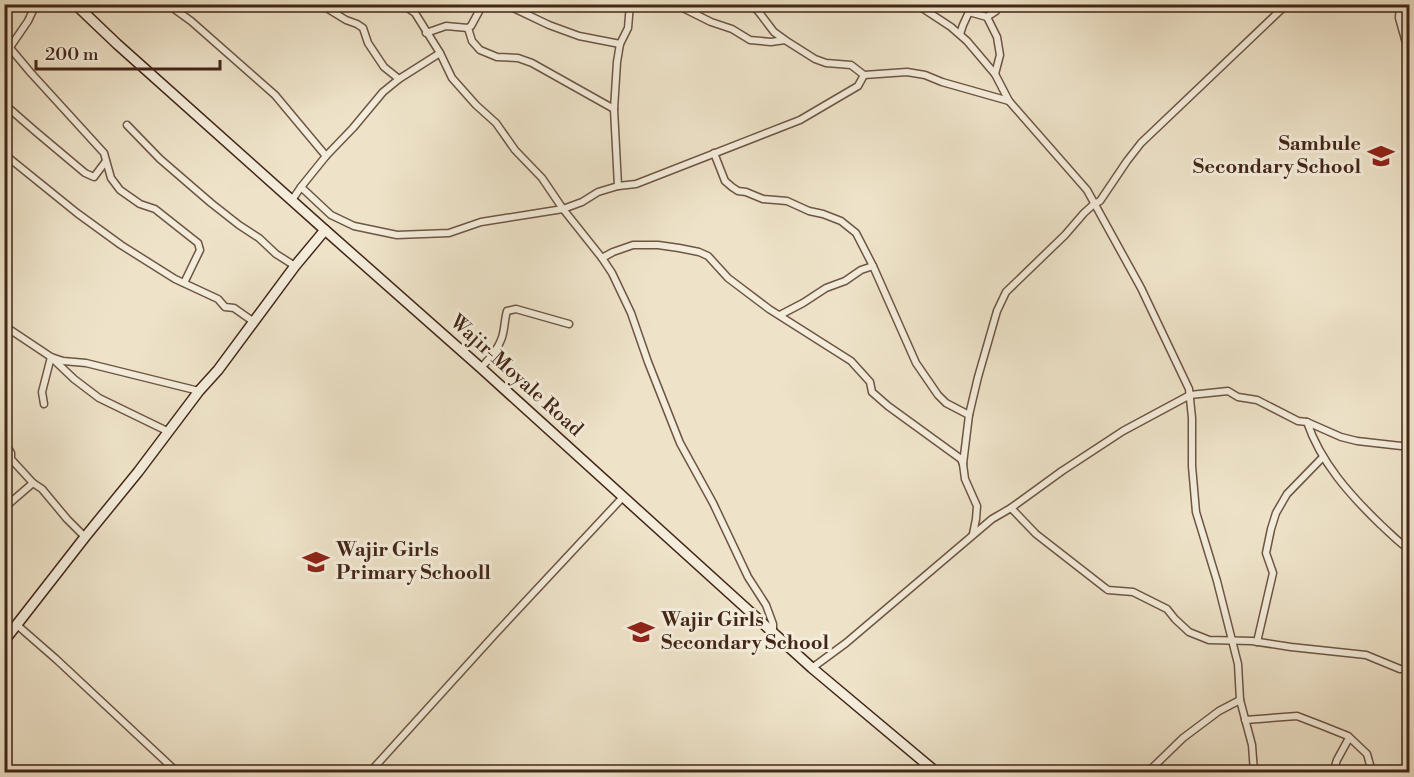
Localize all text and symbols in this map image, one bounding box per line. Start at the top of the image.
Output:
scale bar [36,33,220,71]
text: 200 m [45,43,99,66]
place label: Sambule Secondary School [1193,132,1361,180]
school or university icon: Sambule Secondary School [1366,141,1396,171]
street label: Wajir-Moyale Road [444,309,588,443]
place label: Wajir Girls Primary Schooll [335,538,491,586]
school or university icon: Wajir Girls Primary Schooll [301,547,331,577]
place label: Wajir Girls Secondary School [660,608,830,656]
school or university icon: Wajir Girls Secondary School [626,617,656,647]

